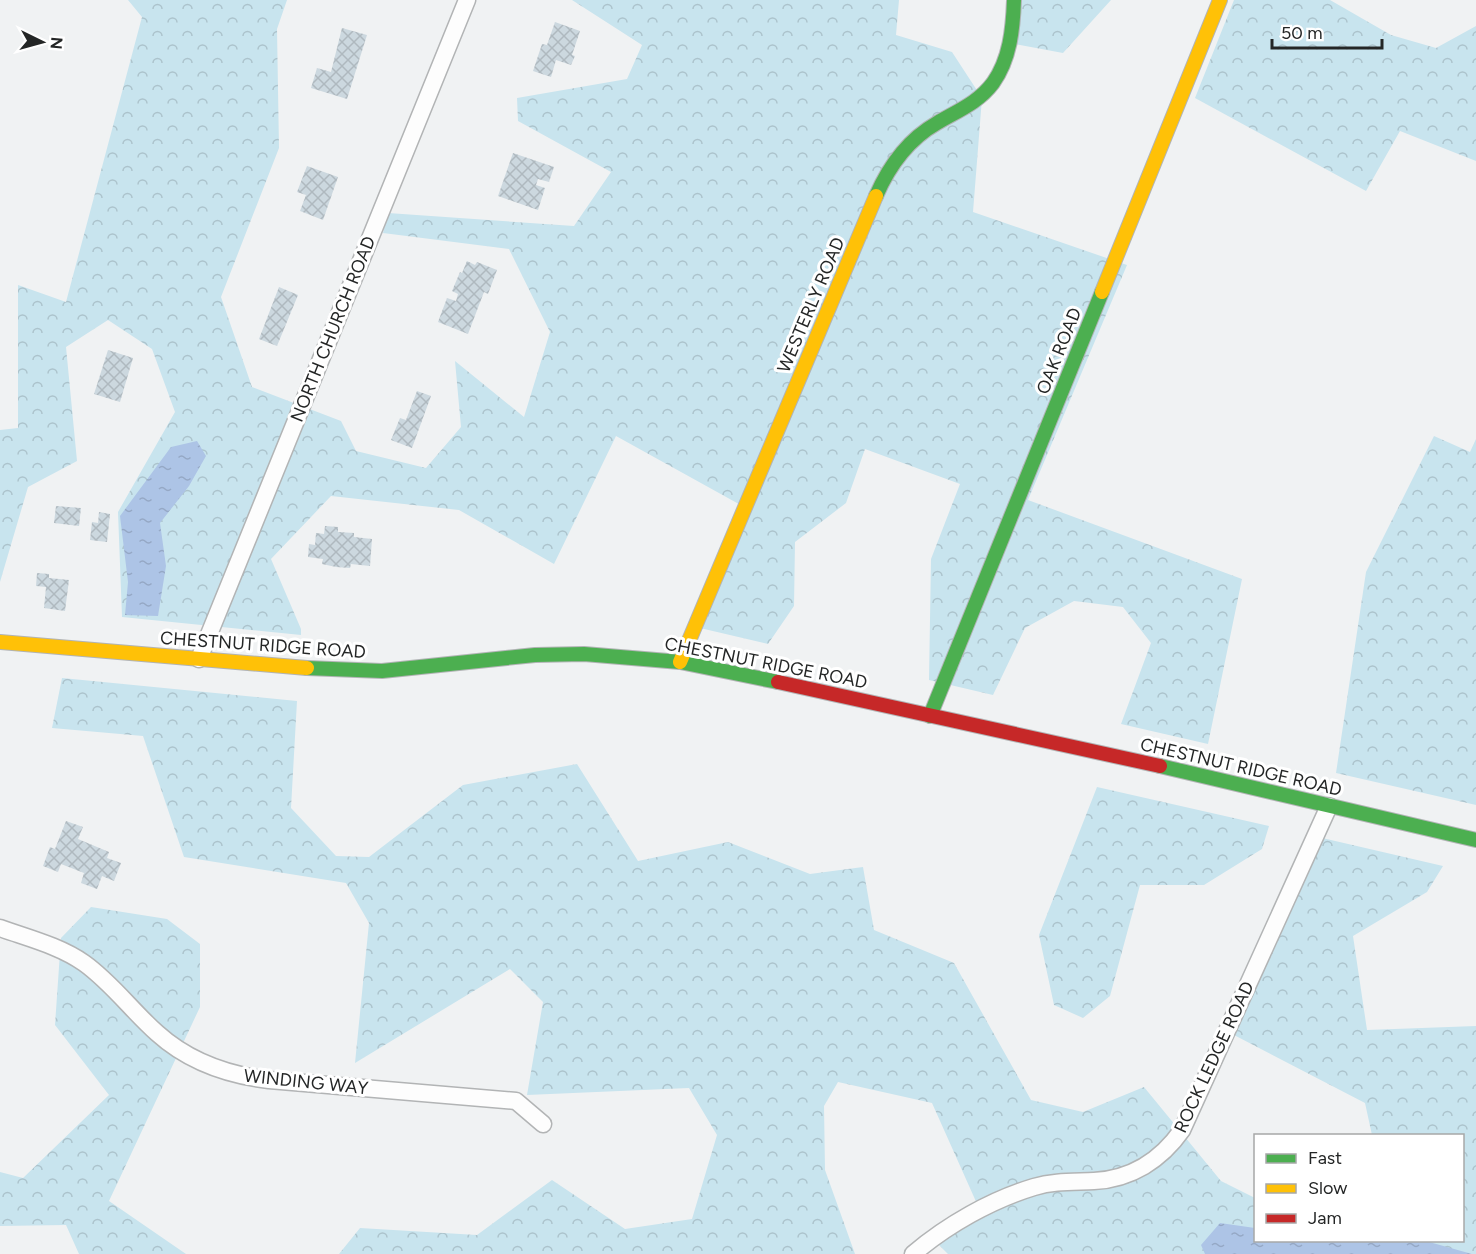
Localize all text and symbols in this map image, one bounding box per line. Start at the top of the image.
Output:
north arrow [12,12,72,72]
scale bar [1272,12,1382,50]
text: 50 m [1281,22,1323,44]
text: N [46,36,66,50]
street label: NORTH CHURCH ROAD [286,233,380,425]
street label: WESTERLY ROAD [773,234,849,376]
street label: OAK ROAD [1032,305,1086,397]
street label: CHESTNUT RIDGE ROAD [159,627,367,663]
street label: CHESTNUT RIDGE ROAD [663,633,869,693]
street label: CHESTNUT RIDGE ROAD [1138,733,1344,801]
street label: ROCK LEDGE ROAD [1169,978,1259,1136]
street label: WINDING WAY [243,1065,369,1099]
legend [1254,1134,1464,1242]
text: Fast [1308,1147,1342,1169]
text: Slow [1308,1177,1347,1199]
text: Jam [1308,1207,1342,1229]

